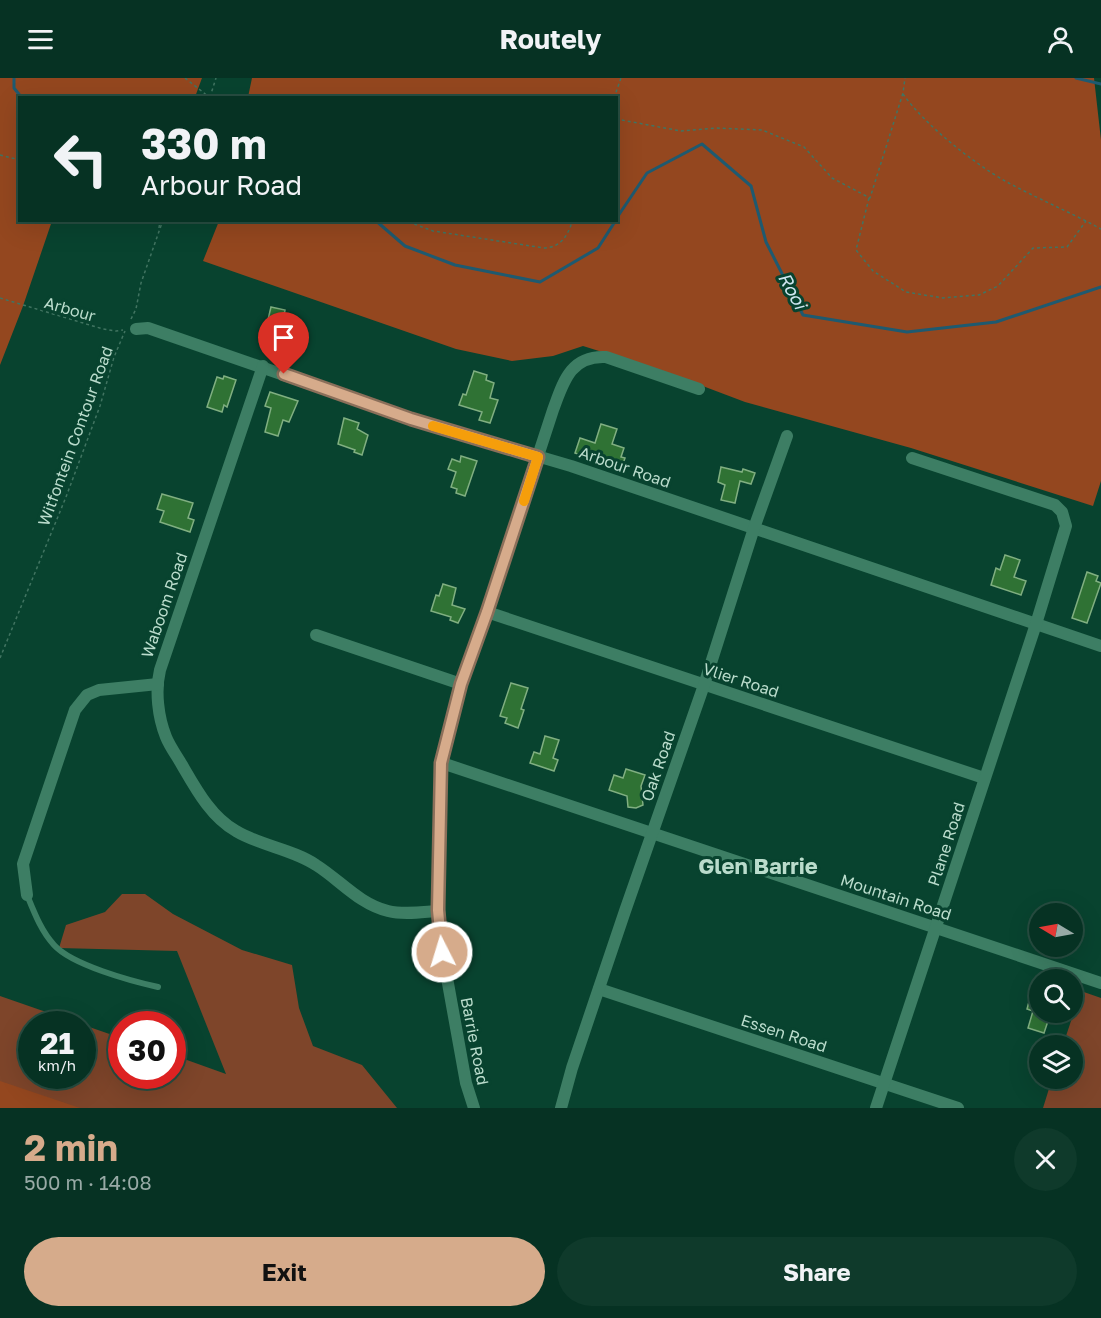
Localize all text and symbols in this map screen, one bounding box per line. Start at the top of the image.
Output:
icon: menu [24,23,57,56]
text: Routely [499,23,602,55]
icon: person [1044,23,1077,56]
text: 330 m [141,118,267,168]
icon: left [42,120,120,198]
text: Arbour Road [141,169,302,201]
water label: Rooi [774,268,813,315]
street label: Arbour [42,292,98,326]
pin [258,312,309,374]
icon: arrive [267,321,300,354]
street label: Witfontein Contour Road [33,343,117,529]
street label: Arbour Road [577,442,673,492]
street label: Waboom Road [137,550,191,660]
street label: Vlier Road [700,658,782,702]
street label: Oak Road [637,728,679,804]
street label: Plane Road [923,800,969,888]
district label: Glen Barrie [698,852,818,879]
street label: Mountain Road [838,870,954,924]
north arrow [1029,903,1083,957]
map controls [1029,903,1083,1089]
position arrow [410,920,474,984]
button: search [1029,969,1083,1023]
street label: Barrie Road [457,995,493,1087]
street label: Essen Road [739,1010,829,1056]
speed limit sign: 30 [108,1011,186,1089]
text: 21 [40,1025,74,1061]
button: layers [1029,1035,1083,1089]
text: km/h [38,1056,76,1074]
text: 2 min [24,1126,118,1169]
button: close [1014,1128,1077,1191]
text: 500 m · 14:08 [24,1170,152,1194]
button: Exit [24,1237,545,1306]
button: Share [557,1237,1077,1306]

